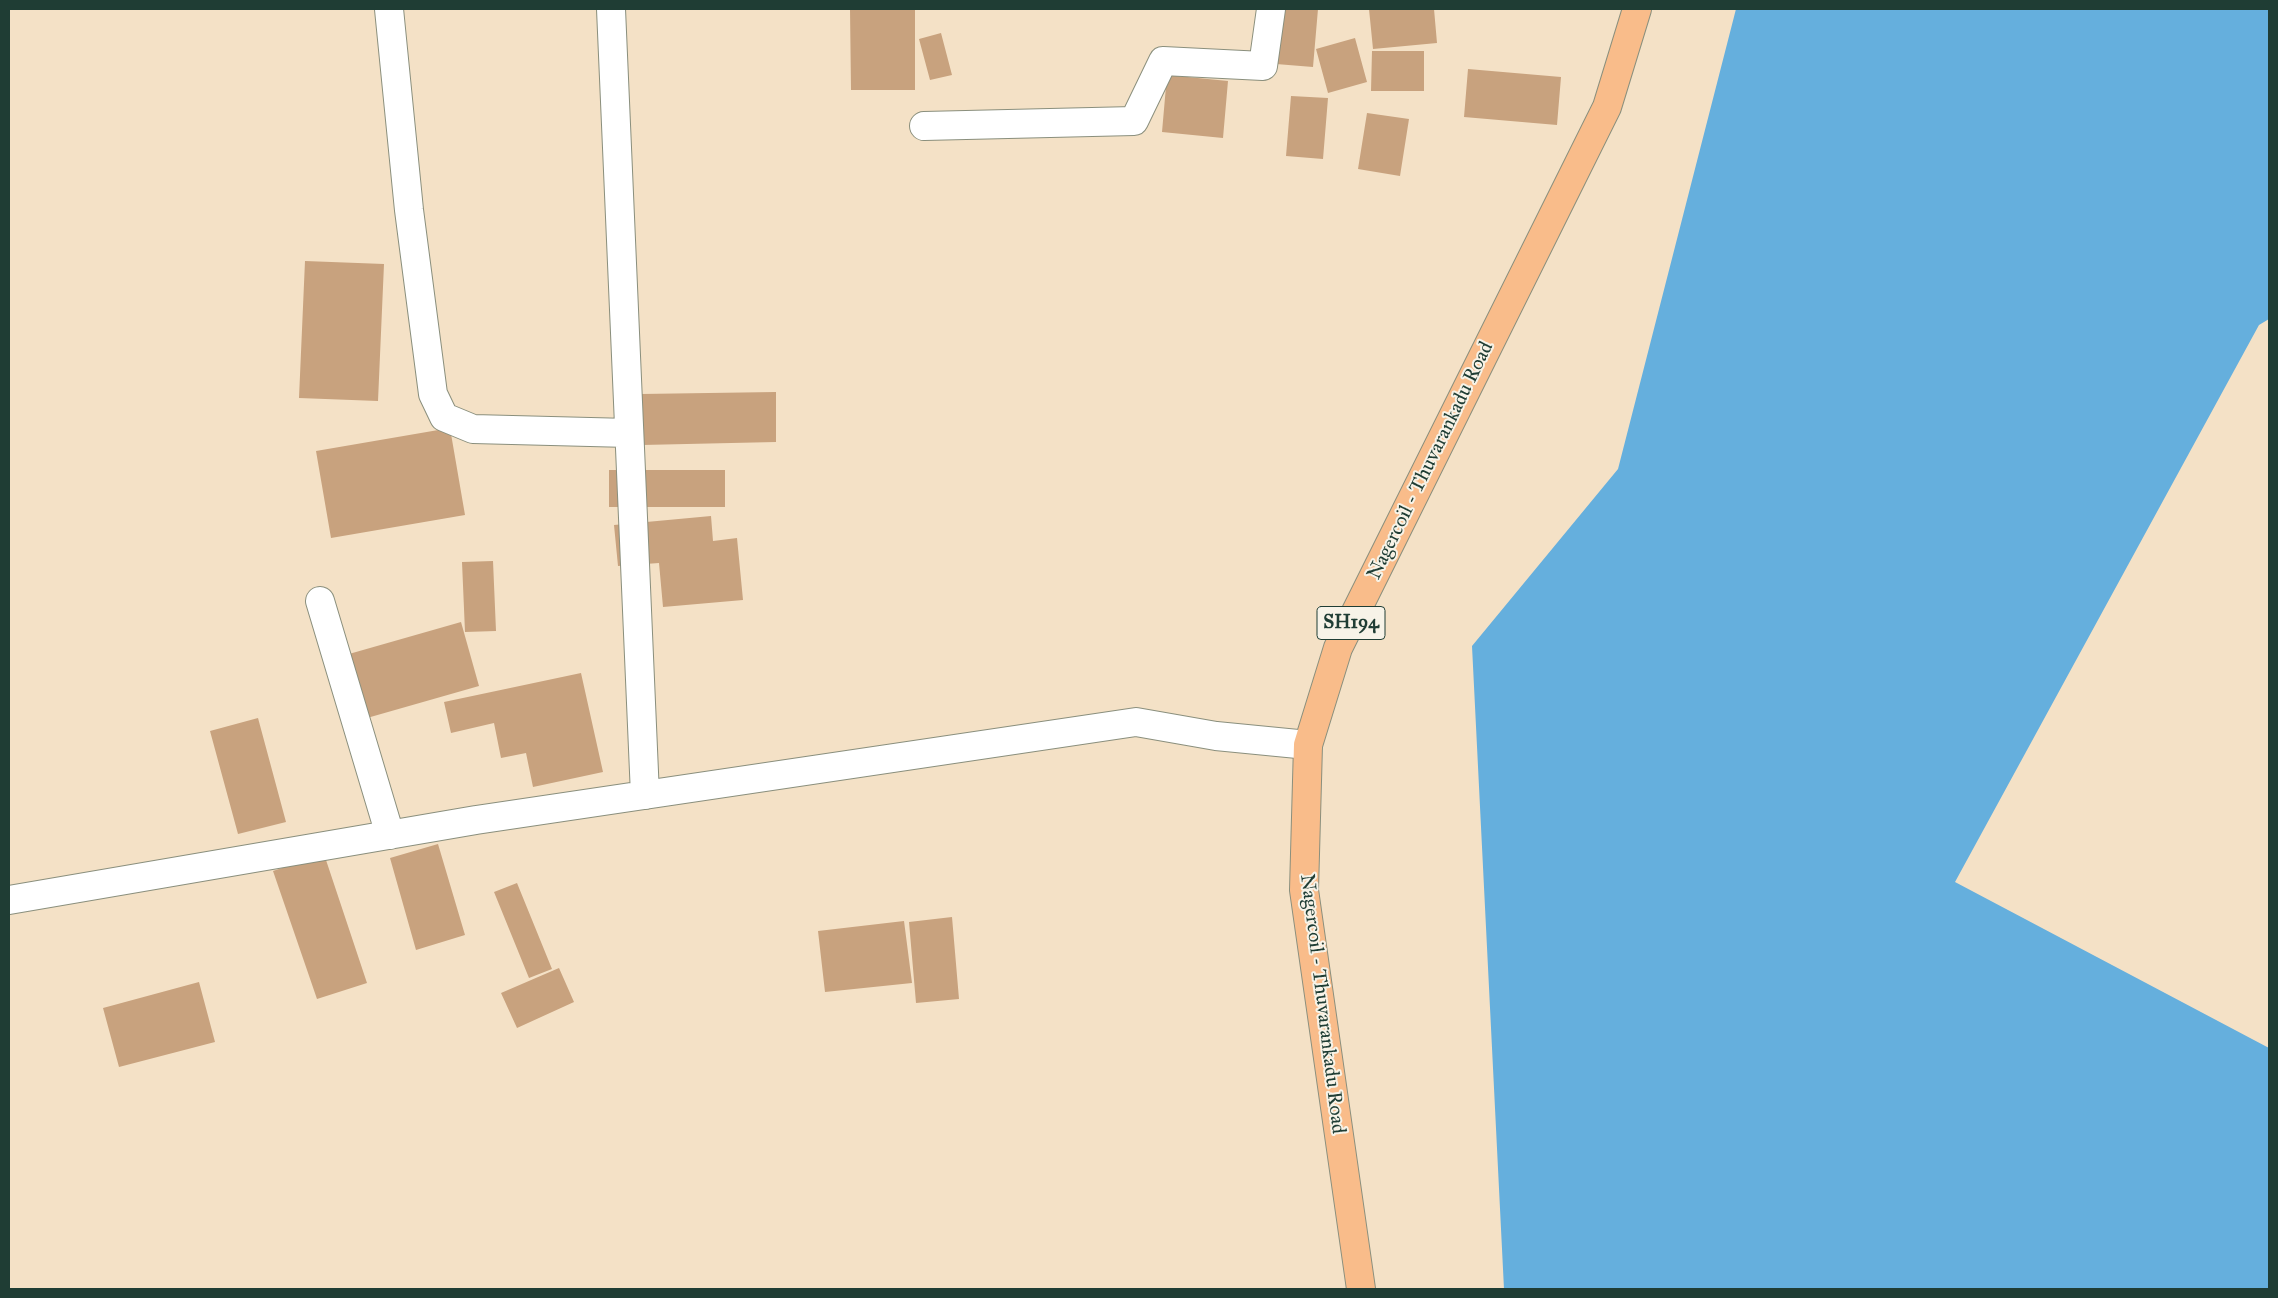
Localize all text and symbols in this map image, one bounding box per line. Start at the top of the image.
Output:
street label: Nagercoil - Thuvarankadu Road [1363,338,1499,584]
road number: SH194 [1317,606,1385,640]
street label: Nagercoil - Thuvarankadu Road [1294,873,1350,1135]

